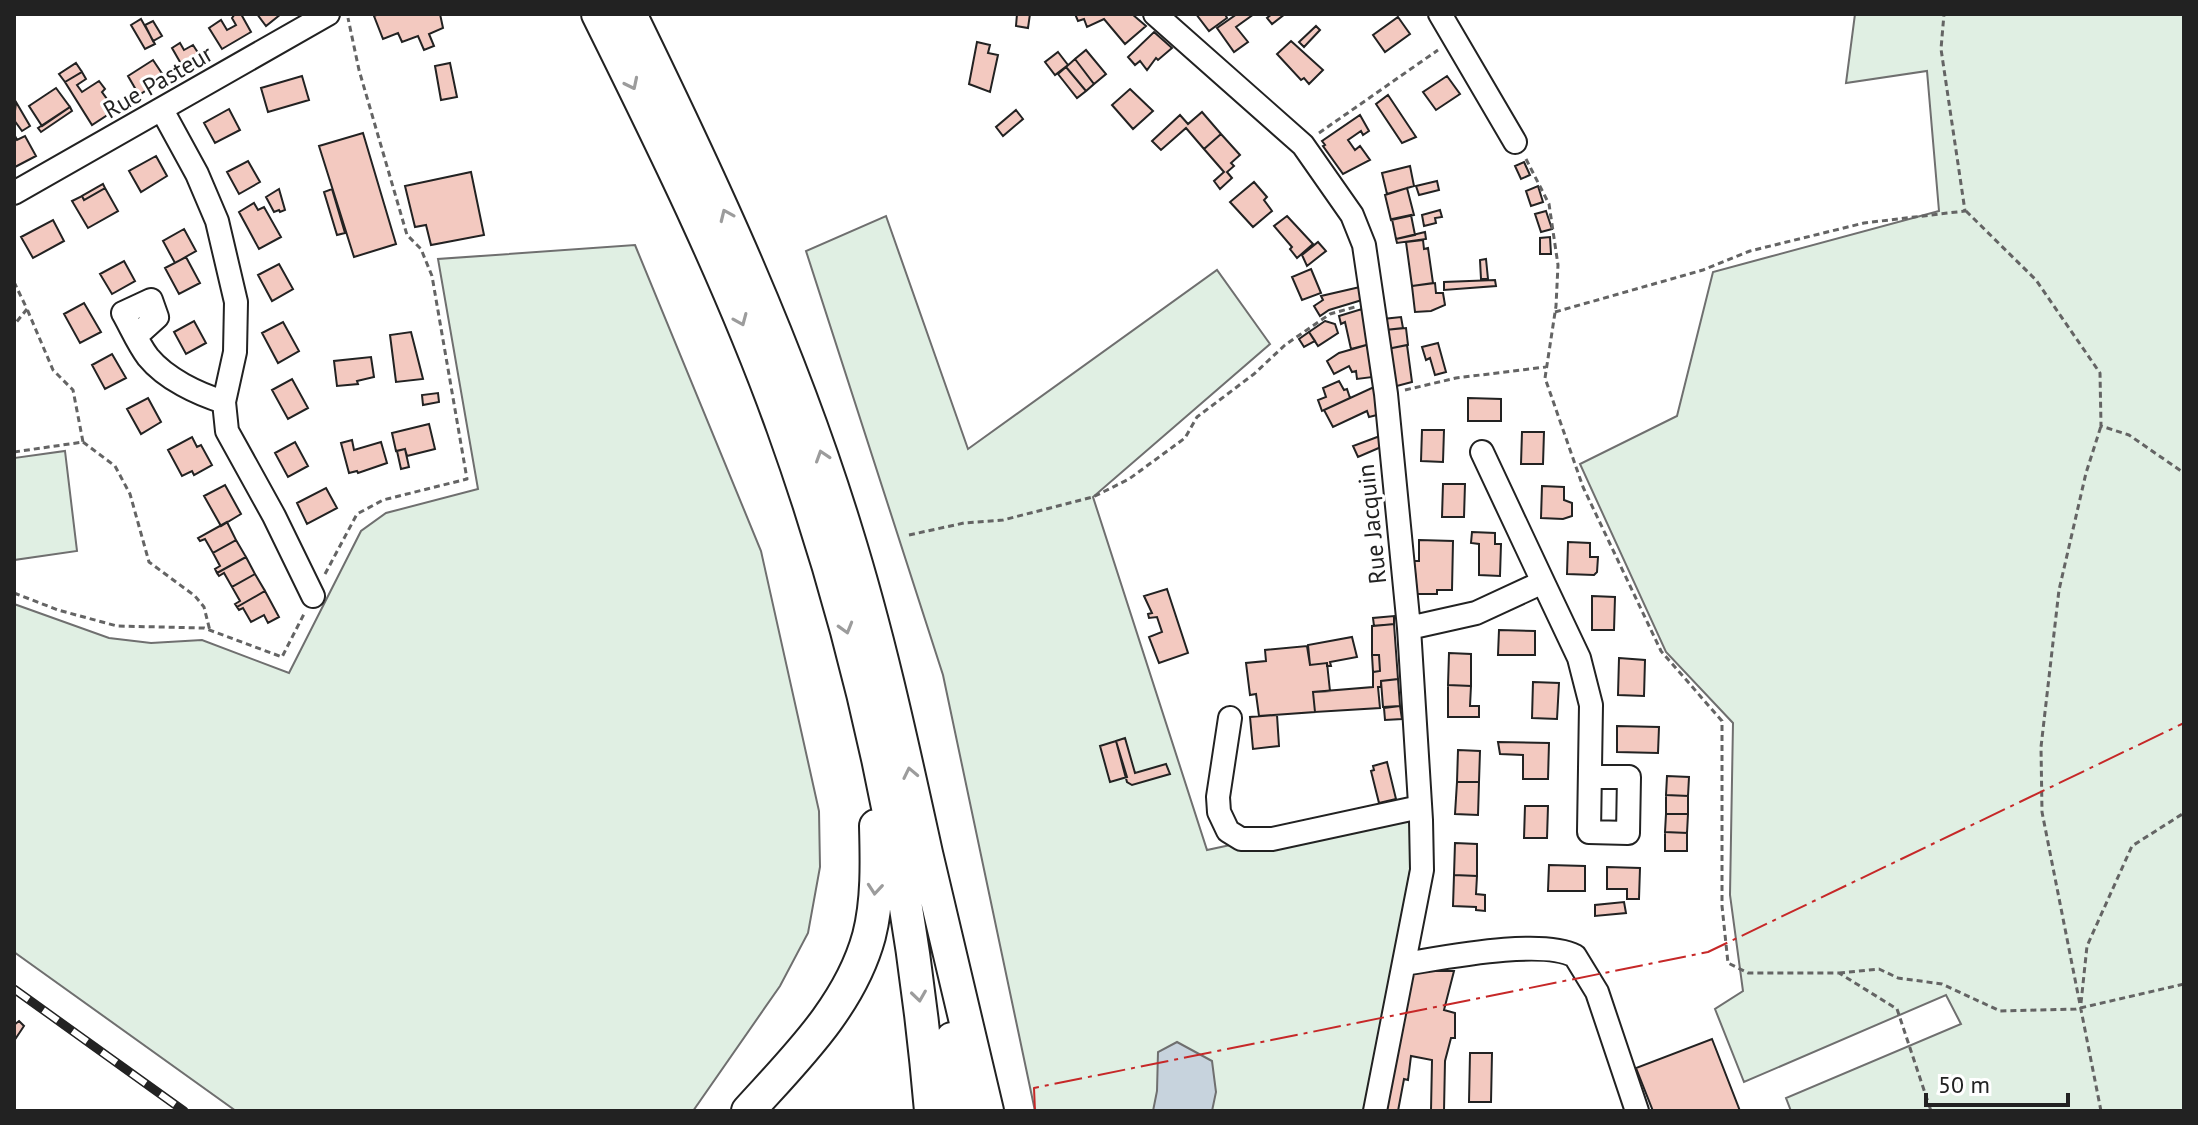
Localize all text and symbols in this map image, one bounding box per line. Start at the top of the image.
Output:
street label: Rue Pasteur [97,38,218,125]
one-way arrow [622,75,638,90]
one-way arrow [720,209,736,223]
one-way arrow [731,312,748,326]
one-way arrow [815,450,831,464]
street label: Rue Jacquin [1350,463,1393,585]
one-way arrow [836,621,853,635]
one-way arrow [902,767,919,780]
one-way arrow [867,883,884,896]
one-way arrow [910,989,927,1003]
scale bar [1926,1057,2068,1107]
text: 50 m [1938,1069,1990,1100]

